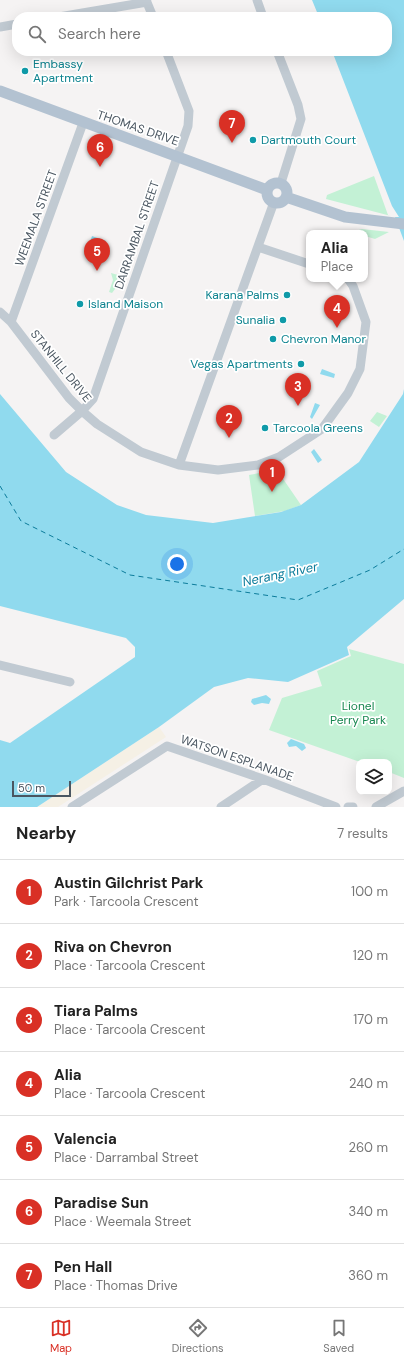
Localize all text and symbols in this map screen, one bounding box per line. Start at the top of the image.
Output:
search box [12,12,392,56]
icon: search [26,23,48,45]
text: Search here [58,24,141,44]
place label: Embassy Apartment [33,56,94,86]
marker: Embassy Apartment [20,66,30,76]
street label: THOMAS DRIVE [95,107,181,150]
pin: 7 [219,110,245,143]
place label: Dartmouth Court [261,132,356,148]
pin: 6 [87,134,113,167]
marker: Dartmouth Court [248,135,258,145]
street label: WEEMALA STREET [11,167,61,268]
street label: DARRAMBAL STREET [111,179,163,291]
popup [306,230,368,282]
pin: 5 [84,238,110,271]
text: Alia [321,238,348,258]
text: Place [321,258,353,275]
place label: Karana Palms [206,287,279,303]
marker: Karana Palms [282,290,292,300]
pin: 4 [324,295,350,328]
place label: Island Maison [88,296,163,312]
marker: Island Maison [75,299,85,309]
place label: Sunalia [236,312,275,328]
marker: Sunalia [278,315,288,325]
street label: STANHILL DRIVE [27,327,95,406]
place label: Chevron Manor [281,331,366,347]
marker: Chevron Manor [268,334,278,344]
place label: Vegas Apartments [190,356,293,372]
marker: Vegas Apartments [296,359,306,369]
pin: 3 [285,373,311,406]
pin: 2 [216,405,242,438]
place label: Tarcoola Greens [273,420,363,436]
marker: Tarcoola Greens [260,423,270,433]
pin: 1 [259,459,285,492]
your location [167,554,187,574]
water label: Nerang River [241,557,320,590]
park label: Lionel Perry Park [330,698,386,728]
street label: WATSON ESPLANADE [178,731,296,785]
map controls [356,759,392,795]
button: layers [356,759,392,795]
scale bar [12,779,71,798]
text: 50 m [18,781,45,795]
text: Nearby [16,822,76,844]
text: 7 results [337,825,388,842]
text: Austin Gilchrist Park [54,873,203,893]
text: 1 [27,883,31,900]
text: 100 m [351,883,388,900]
text: Park · Tarcoola Crescent [54,893,199,910]
text: Riva on Chevron [54,937,172,957]
text: 2 [25,947,33,964]
text: 120 m [353,947,388,964]
text: Place · Tarcoola Crescent [54,957,205,974]
text: Tiara Palms [54,1001,138,1021]
text: 3 [25,1011,33,1028]
text: 170 m [353,1011,388,1028]
text: Place · Tarcoola Crescent [54,1021,205,1038]
text: Alia [54,1065,82,1085]
text: 4 [25,1075,33,1092]
text: 240 m [349,1075,388,1092]
text: Place · Tarcoola Crescent [54,1085,205,1102]
text: Valencia [54,1129,117,1149]
text: 5 [25,1139,33,1156]
text: 260 m [348,1139,388,1156]
text: Place · Darrambal Street [54,1149,199,1166]
text: Paradise Sun [54,1193,148,1213]
text: 6 [25,1203,33,1220]
text: 340 m [348,1203,388,1220]
text: Place · Weemala Street [54,1213,191,1230]
text: Pen Hall [54,1257,112,1277]
text: 7 [26,1267,32,1284]
text: 360 m [348,1267,388,1284]
text: Place · Thomas Drive [54,1277,178,1294]
tab: Map [50,1317,72,1355]
tab: Directions [172,1317,224,1355]
tab: Saved [323,1317,354,1355]

